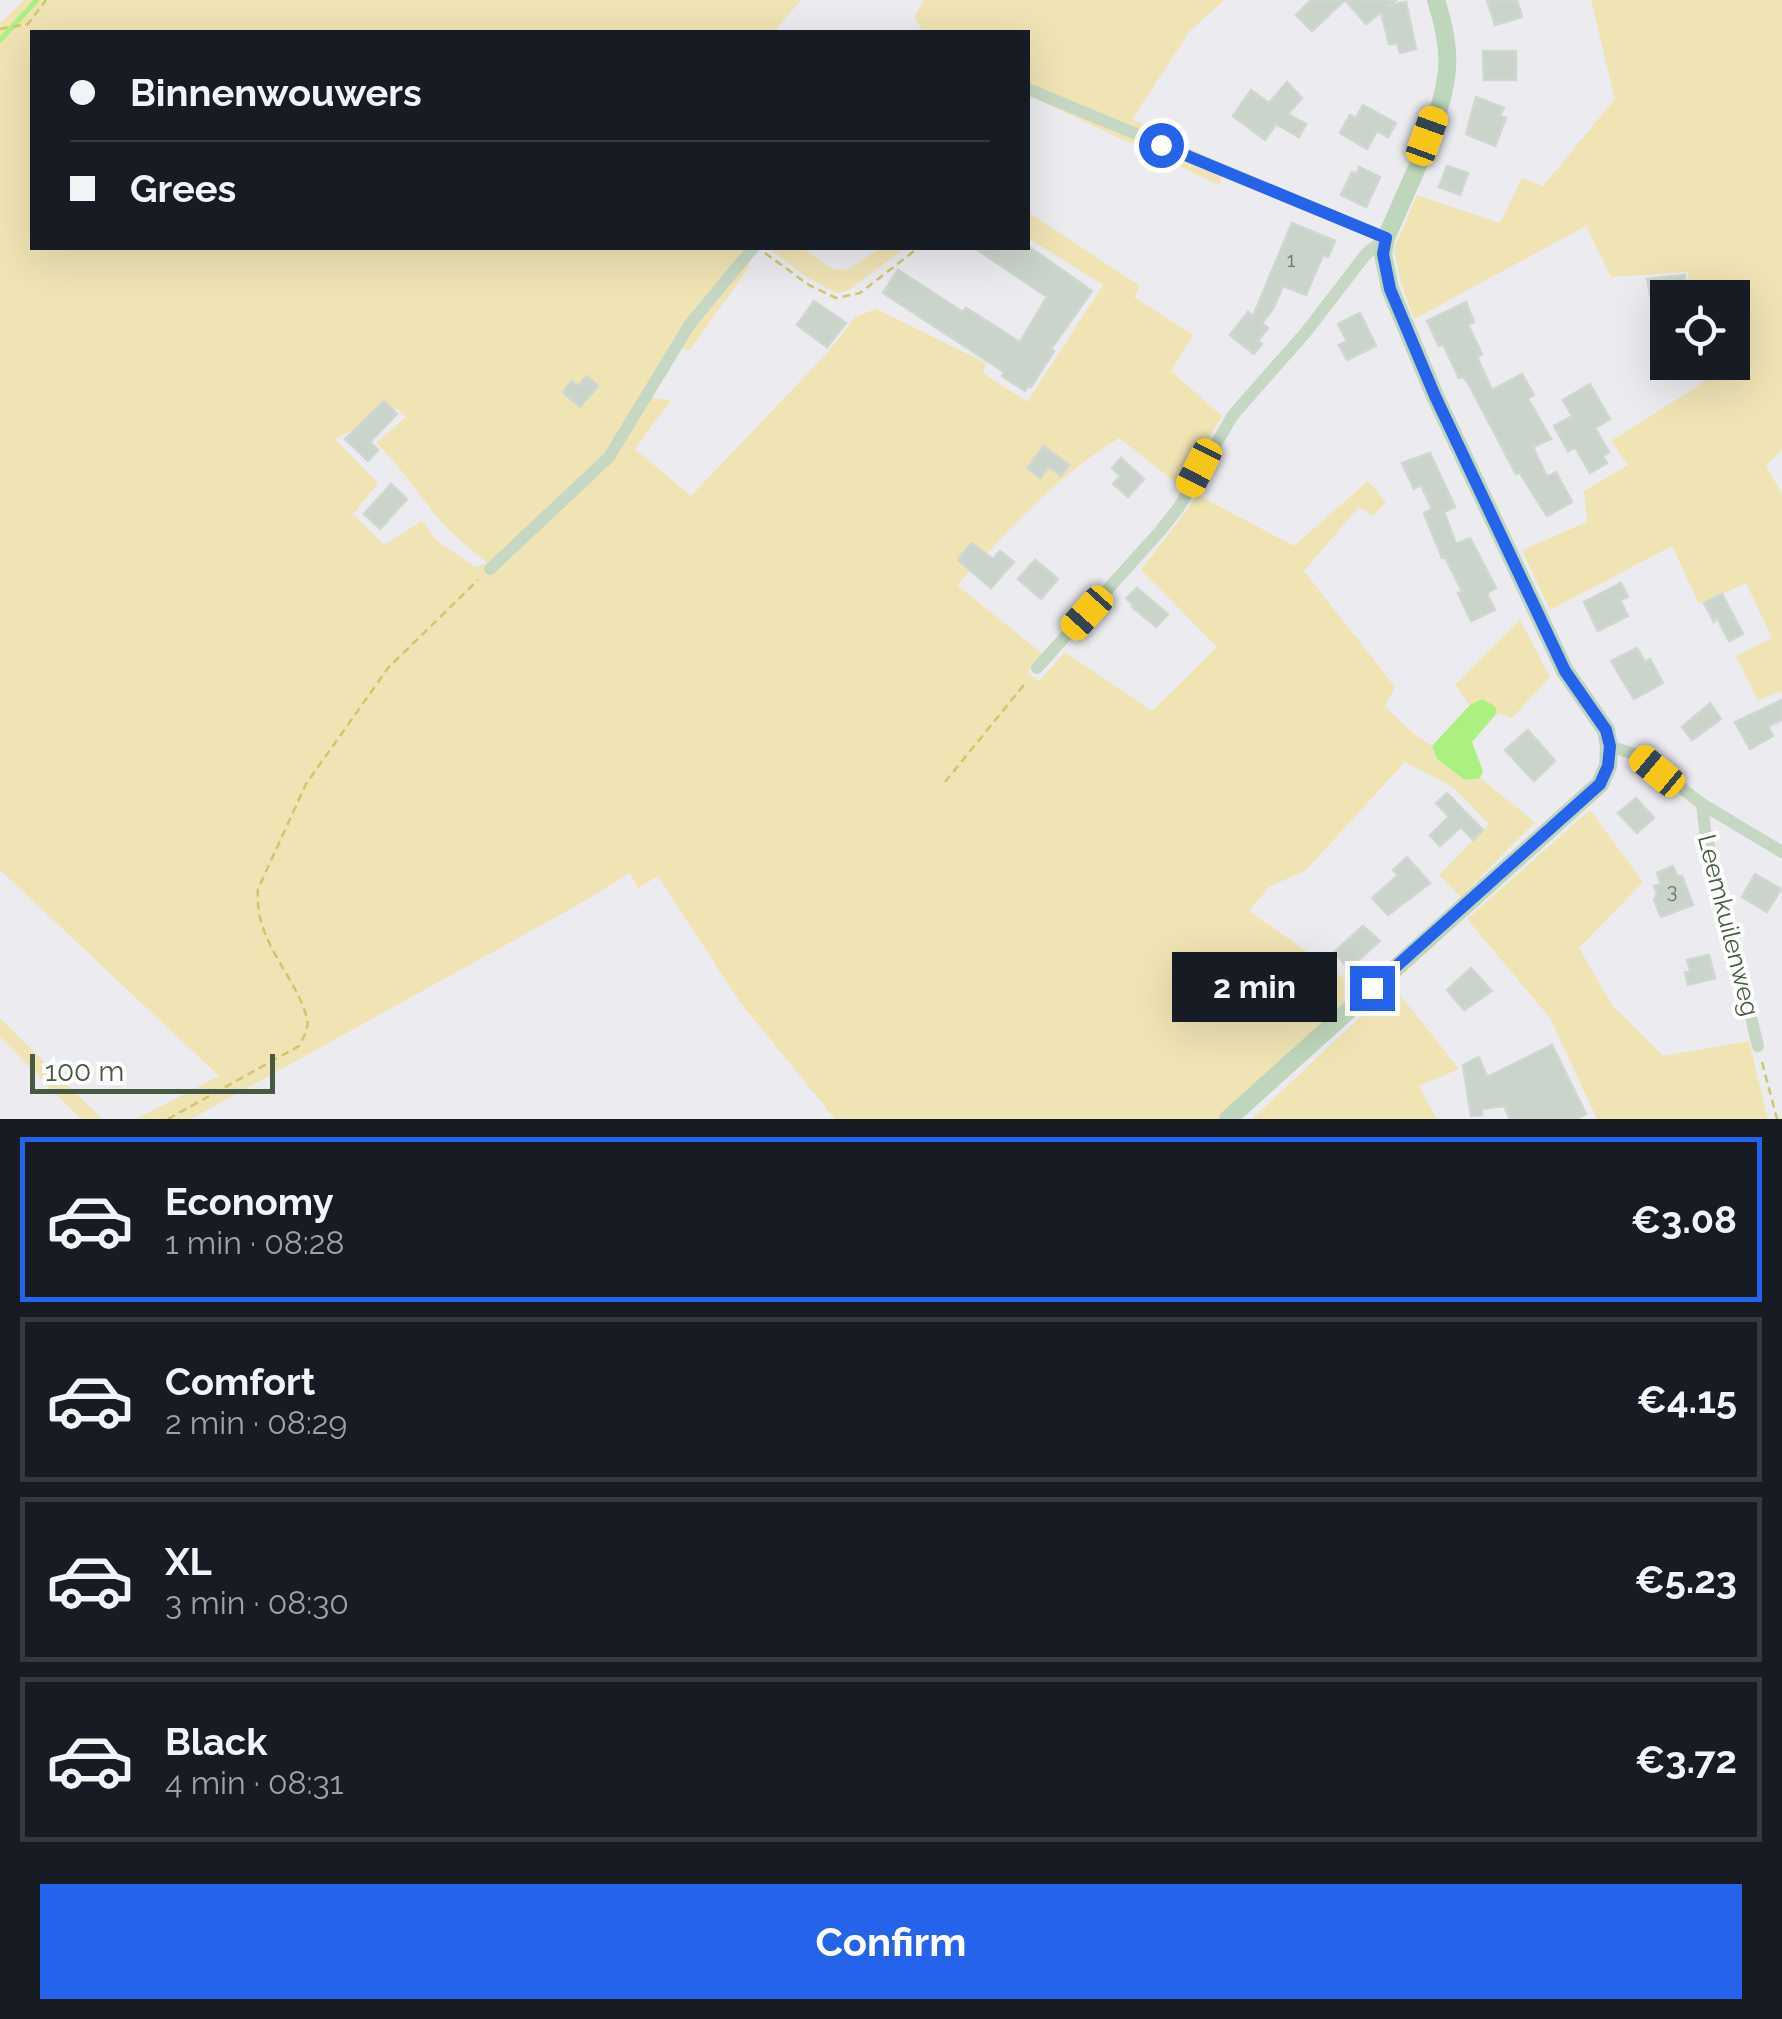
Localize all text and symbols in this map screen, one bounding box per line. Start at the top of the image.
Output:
text: Binnenwouwers [130,70,422,115]
car [1403,103,1451,169]
route start [1139,123,1184,168]
text: Grees [130,166,236,211]
house number: 1 [1287,248,1296,272]
map controls [1650,280,1750,380]
button: locate [1650,280,1750,380]
car [1172,434,1226,502]
car [1056,581,1118,645]
car [1624,740,1690,802]
street label: Leemkuilenweg [1692,831,1766,1019]
house number: 3 [1667,879,1677,903]
callout: 2 min [1172,953,1337,1023]
route end [1350,966,1395,1011]
text: 2 min [1213,968,1296,1005]
scale bar [30,1049,275,1094]
text: 100 m [45,1055,124,1088]
icon: car [45,1175,135,1265]
text: Economy [165,1179,334,1224]
text: €3.08 [1631,1197,1737,1242]
text: 1 min · 08:28 [165,1224,345,1261]
icon: car [45,1355,135,1445]
text: Comfort [165,1359,315,1404]
text: €4.15 [1637,1377,1737,1422]
text: 2 min · 08:29 [165,1404,347,1441]
icon: car [45,1535,135,1625]
text: XL [165,1539,212,1584]
text: €5.23 [1634,1557,1737,1602]
text: 3 min · 08:30 [165,1584,349,1621]
icon: car [45,1715,135,1805]
text: Black [165,1719,267,1764]
text: €3.72 [1635,1737,1737,1782]
text: 4 min · 08:31 [165,1764,343,1801]
button: Confirm [40,1884,1742,1999]

